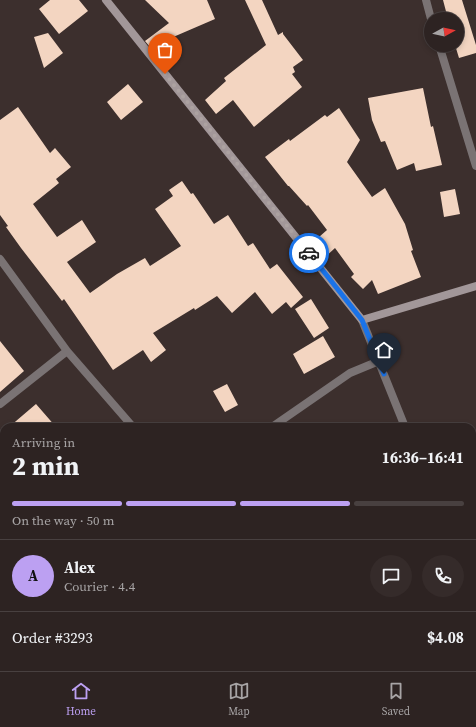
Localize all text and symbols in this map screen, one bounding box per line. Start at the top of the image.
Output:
north arrow [424,12,464,52]
map controls [424,12,464,52]
pin [148,33,182,74]
icon: bag [154,39,176,61]
courier [289,233,329,273]
icon: car [298,242,320,264]
pin [367,333,401,374]
icon: home [373,339,395,361]
text: Arriving in [12,434,75,451]
text: 16:36–16:41 [382,447,464,468]
text: 2 min [12,448,79,484]
text: On the way · 50 m [12,512,114,529]
button: chat [370,555,412,597]
button: phone [422,555,464,597]
text: Alex [64,557,95,578]
text: A [28,565,38,586]
text: Courier · 4.4 [64,578,135,595]
text: Order #3293 [12,627,93,648]
text: $4.08 [427,627,464,648]
tab: Home [66,680,96,719]
tab: Map [228,680,250,719]
tab: Saved [382,680,410,719]

